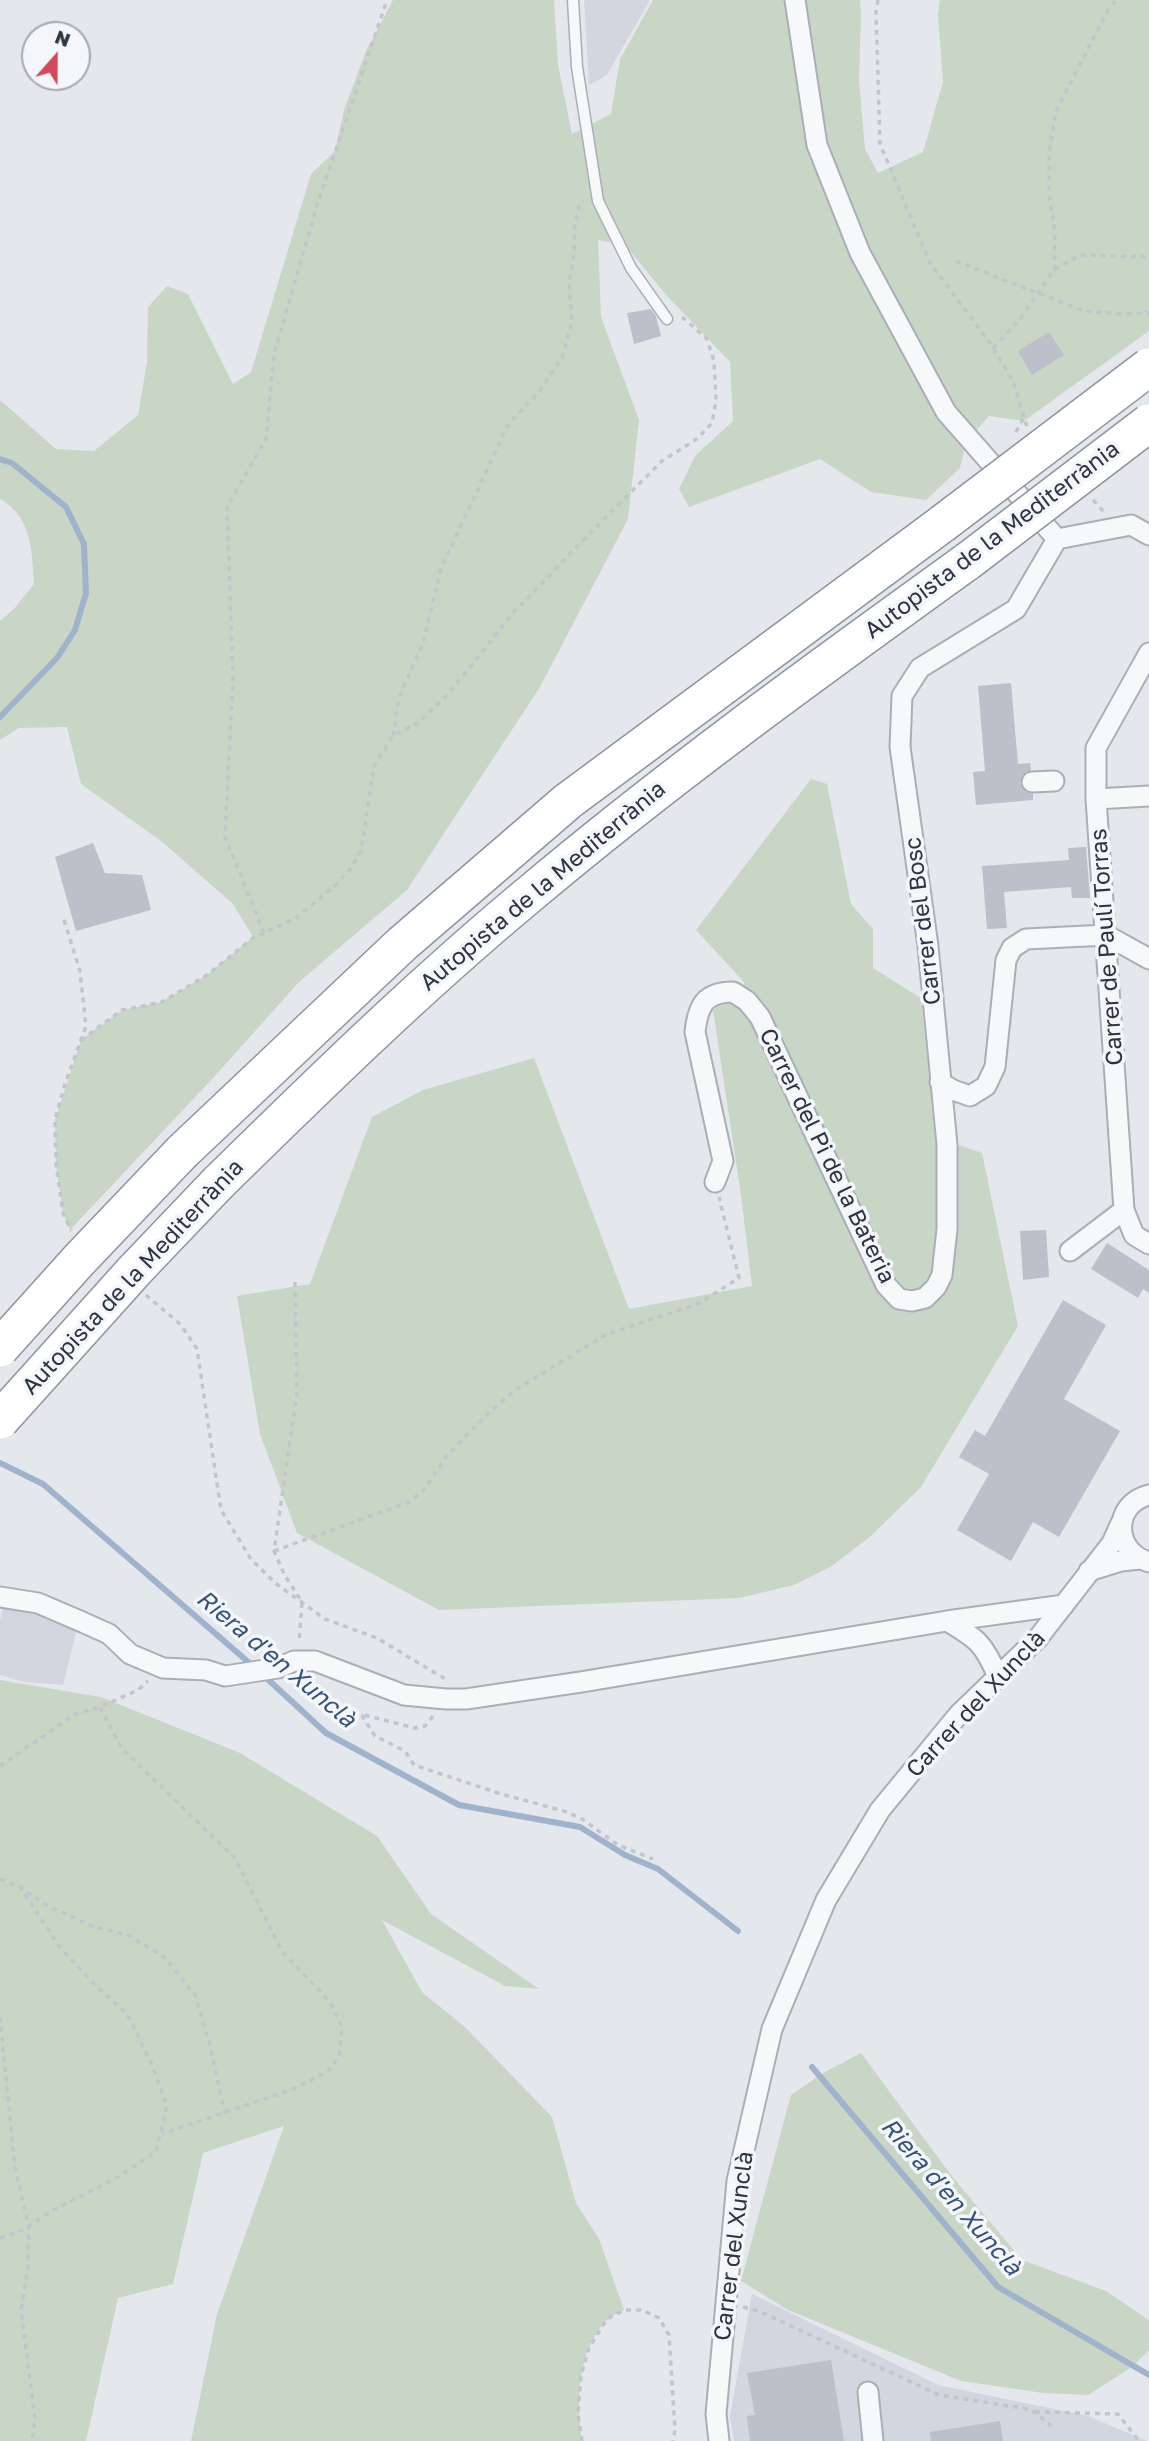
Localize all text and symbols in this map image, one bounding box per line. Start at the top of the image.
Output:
north arrow [21,21,91,91]
text: N [52,24,74,51]
street label: Autopista de la Mediterrània [859,435,1125,645]
street label: Autopista de la Mediterrània [415,775,671,997]
street label: Carrer de Paulí Torras [1085,828,1129,1066]
street label: Carrer del Bosc [899,835,947,1007]
street label: Carrer del Pi de la Bateria [753,1024,901,1288]
street label: Autopista de la Mediterrània [17,1154,249,1400]
water label: Riera d'en Xunclà [191,1584,361,1734]
street label: Carrer del Xunclà [901,1625,1051,1783]
water label: Riera d'en Xunclà [875,2113,1027,2281]
street label: Carrer del Xunclà [709,2150,759,2342]

